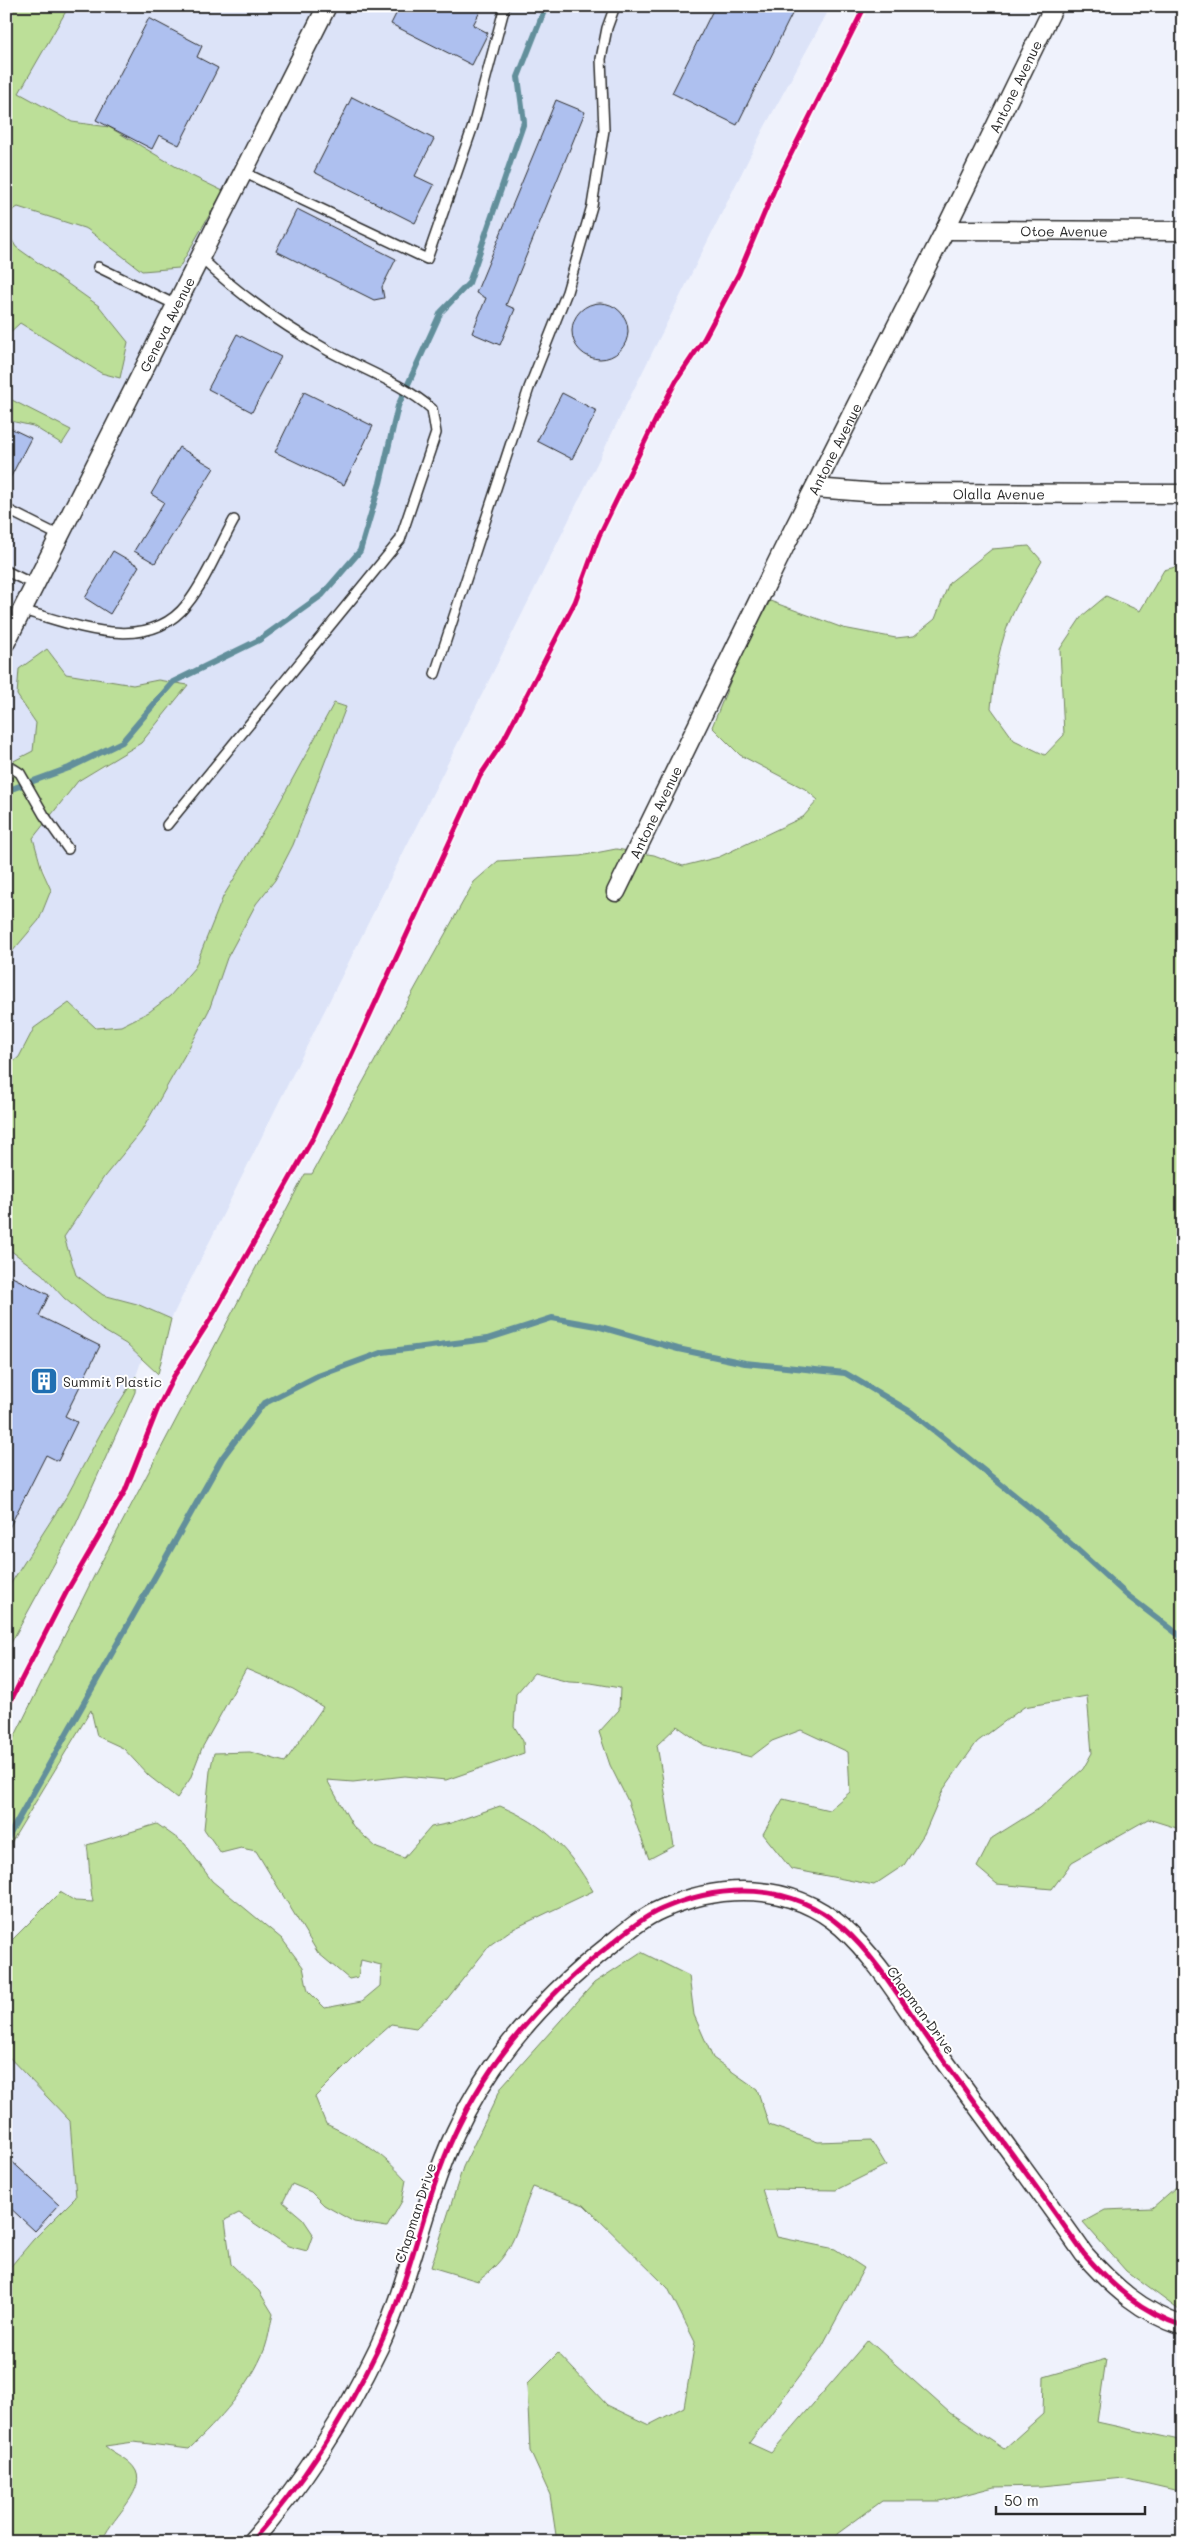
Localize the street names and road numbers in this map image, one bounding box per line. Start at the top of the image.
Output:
street label: Antone Avenue [984,37,1046,136]
street label: Otoe Avenue [1020,221,1108,240]
street label: Geneva Avenue [134,273,198,375]
street label: Antone Avenue [803,399,866,498]
street label: Olalla Avenue [953,484,1045,503]
street label: Antone Avenue [624,762,686,862]
street label: Chapman Drive [883,1962,959,2058]
street label: Chapman Drive [390,2160,440,2266]

